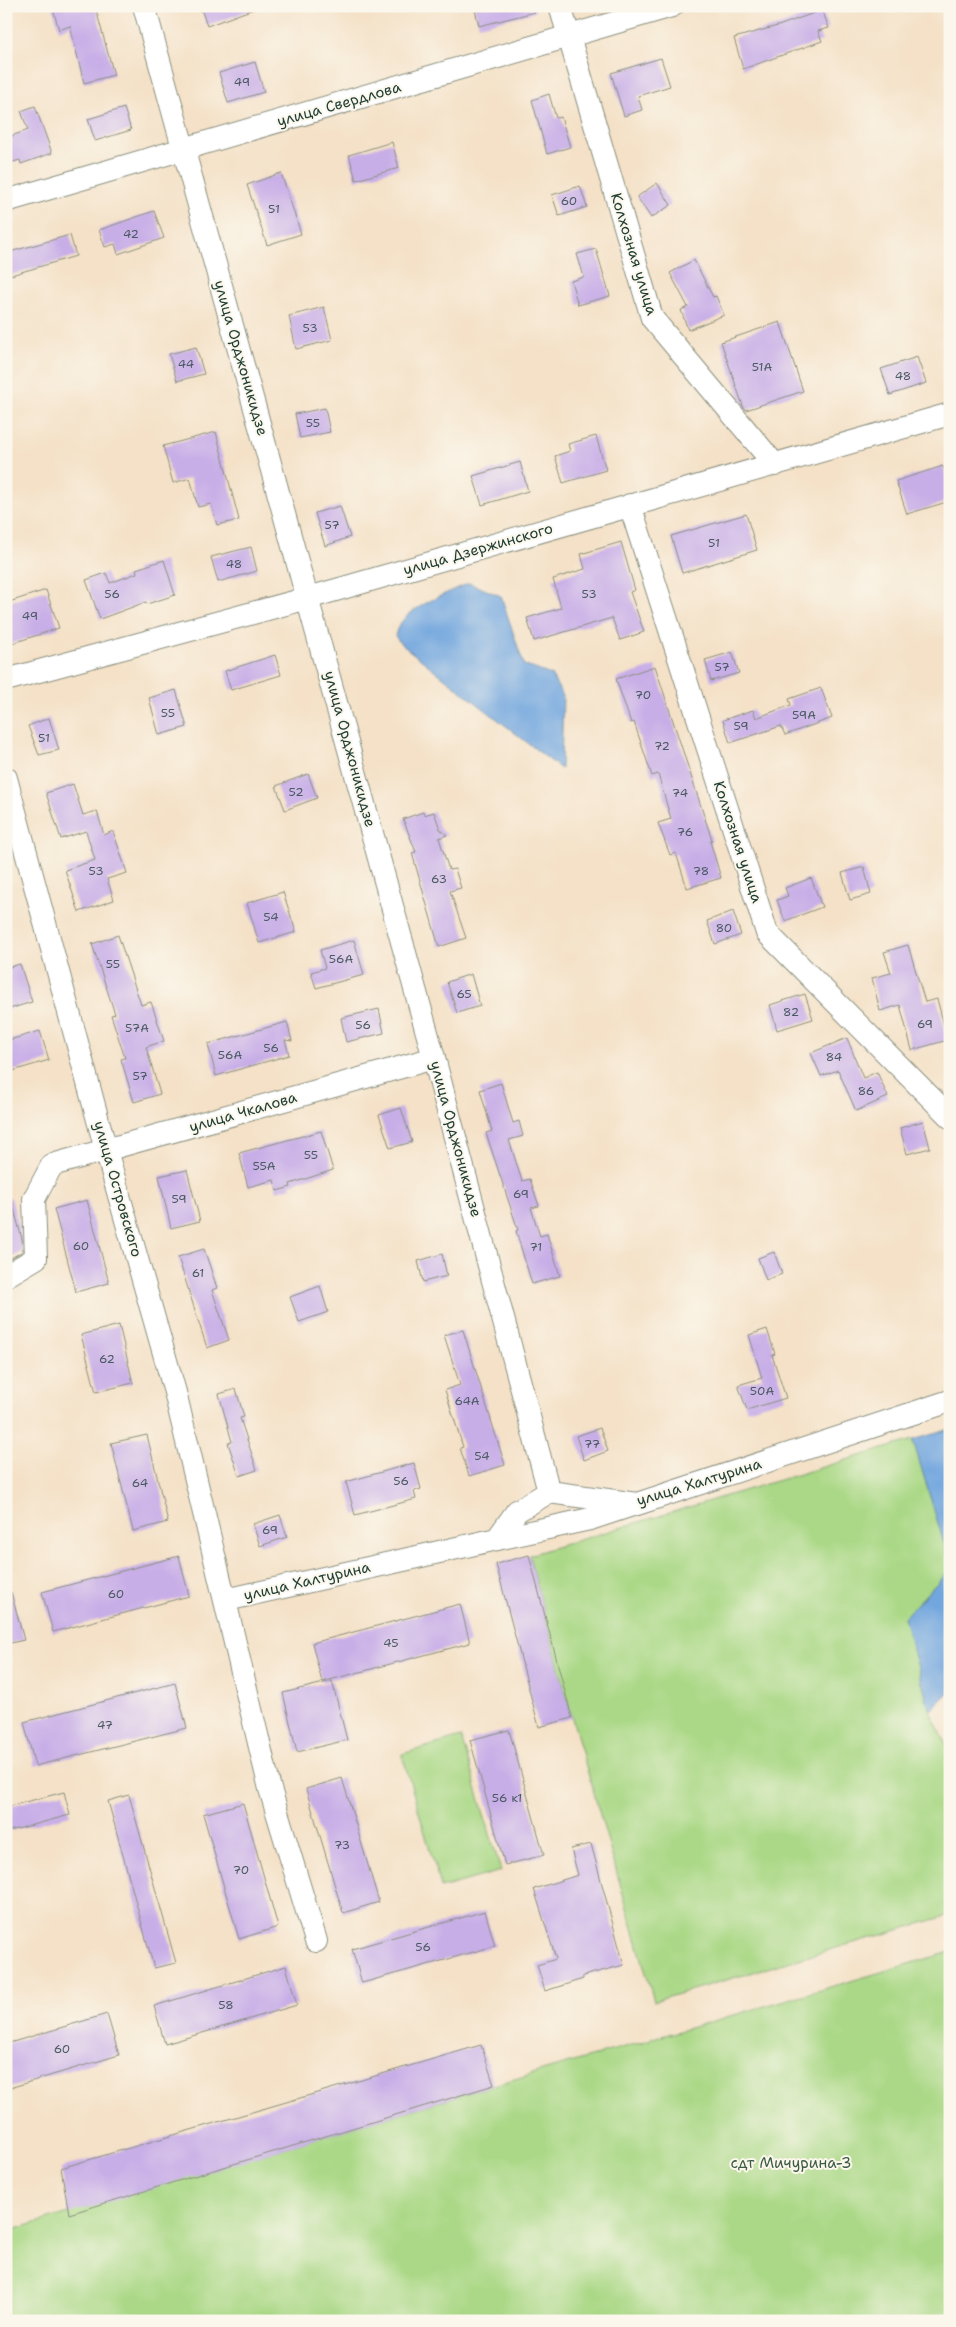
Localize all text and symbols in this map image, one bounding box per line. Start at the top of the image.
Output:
house number: 49 [234,74,250,90]
street label: улица Свердлова [275,77,404,131]
street label: Колхозная улица [606,190,662,318]
house number: 60 [561,193,577,209]
house number: 51 [268,201,280,217]
house number: 42 [123,226,139,242]
street label: улица Орджоникидзе [209,278,273,438]
house number: 53 [302,320,318,336]
house number: 44 [178,356,194,372]
house number: 51А [752,359,773,375]
house number: 48 [895,368,911,384]
house number: 55 [306,415,320,431]
house number: 57 [324,517,340,533]
street label: улица Дзержинского [401,518,555,580]
house number: 51 [708,535,720,551]
house number: 48 [226,556,242,572]
house number: 56 [104,586,120,602]
house number: 53 [581,586,597,602]
house number: 49 [22,608,38,624]
house number: 57 [714,659,730,675]
street label: улица Орджоникидзе [320,669,380,829]
house number: 70 [635,687,651,703]
house number: 55 [161,705,175,721]
house number: 59А [792,707,816,723]
house number: 59 [733,718,749,734]
house number: 51 [38,730,50,746]
house number: 72 [654,738,670,754]
street label: Колхозная улица [709,778,767,906]
house number: 52 [288,784,304,800]
house number: 74 [672,785,688,801]
house number: 76 [677,824,693,840]
house number: 53 [88,863,104,879]
house number: 78 [693,863,709,879]
house number: 63 [431,871,447,887]
house number: 54 [263,909,279,925]
house number: 80 [716,920,732,936]
house number: 56А [329,951,353,967]
house number: 55 [106,956,120,972]
house number: 65 [456,986,472,1002]
house number: 82 [783,1004,799,1020]
house number: 69 [917,1016,933,1032]
house number: 56 [355,1017,371,1033]
house number: 57А [125,1020,149,1036]
house number: 56 [263,1040,279,1056]
house number: 56А [218,1047,242,1063]
house number: 84 [826,1049,842,1065]
street label: улица Орджоникидзе [426,1059,486,1219]
house number: 57 [132,1068,148,1084]
house number: 86 [858,1083,874,1099]
street label: улица Чкалова [187,1087,300,1137]
street label: улица Островского [89,1119,147,1259]
house number: 55 [304,1147,318,1163]
house number: 55А [252,1158,276,1174]
house number: 69 [513,1186,529,1202]
house number: 59 [171,1191,187,1207]
house number: 60 [73,1238,89,1254]
house number: 71 [530,1239,542,1255]
house number: 61 [192,1265,204,1281]
house number: 62 [99,1351,115,1367]
house number: 50А [750,1383,774,1399]
house number: 64А [454,1393,480,1409]
house number: 77 [584,1436,600,1452]
house number: 54 [474,1448,490,1464]
street label: улица Халтурина [634,1453,764,1510]
house number: 56 [393,1473,409,1489]
house number: 64 [132,1475,148,1491]
house number: 69 [262,1522,278,1538]
street label: улица Халтурина [242,1557,373,1605]
house number: 60 [108,1586,124,1602]
house number: 45 [383,1635,399,1651]
house number: 47 [97,1717,113,1733]
house number: 56 к1 [492,1790,522,1806]
house number: 73 [334,1837,350,1853]
house number: 70 [233,1862,249,1878]
house number: 56 [415,1939,431,1955]
house number: 58 [218,1997,234,2013]
house number: 60 [54,2041,70,2057]
park label: сдт Мичурина-3 [731,2153,851,2173]

